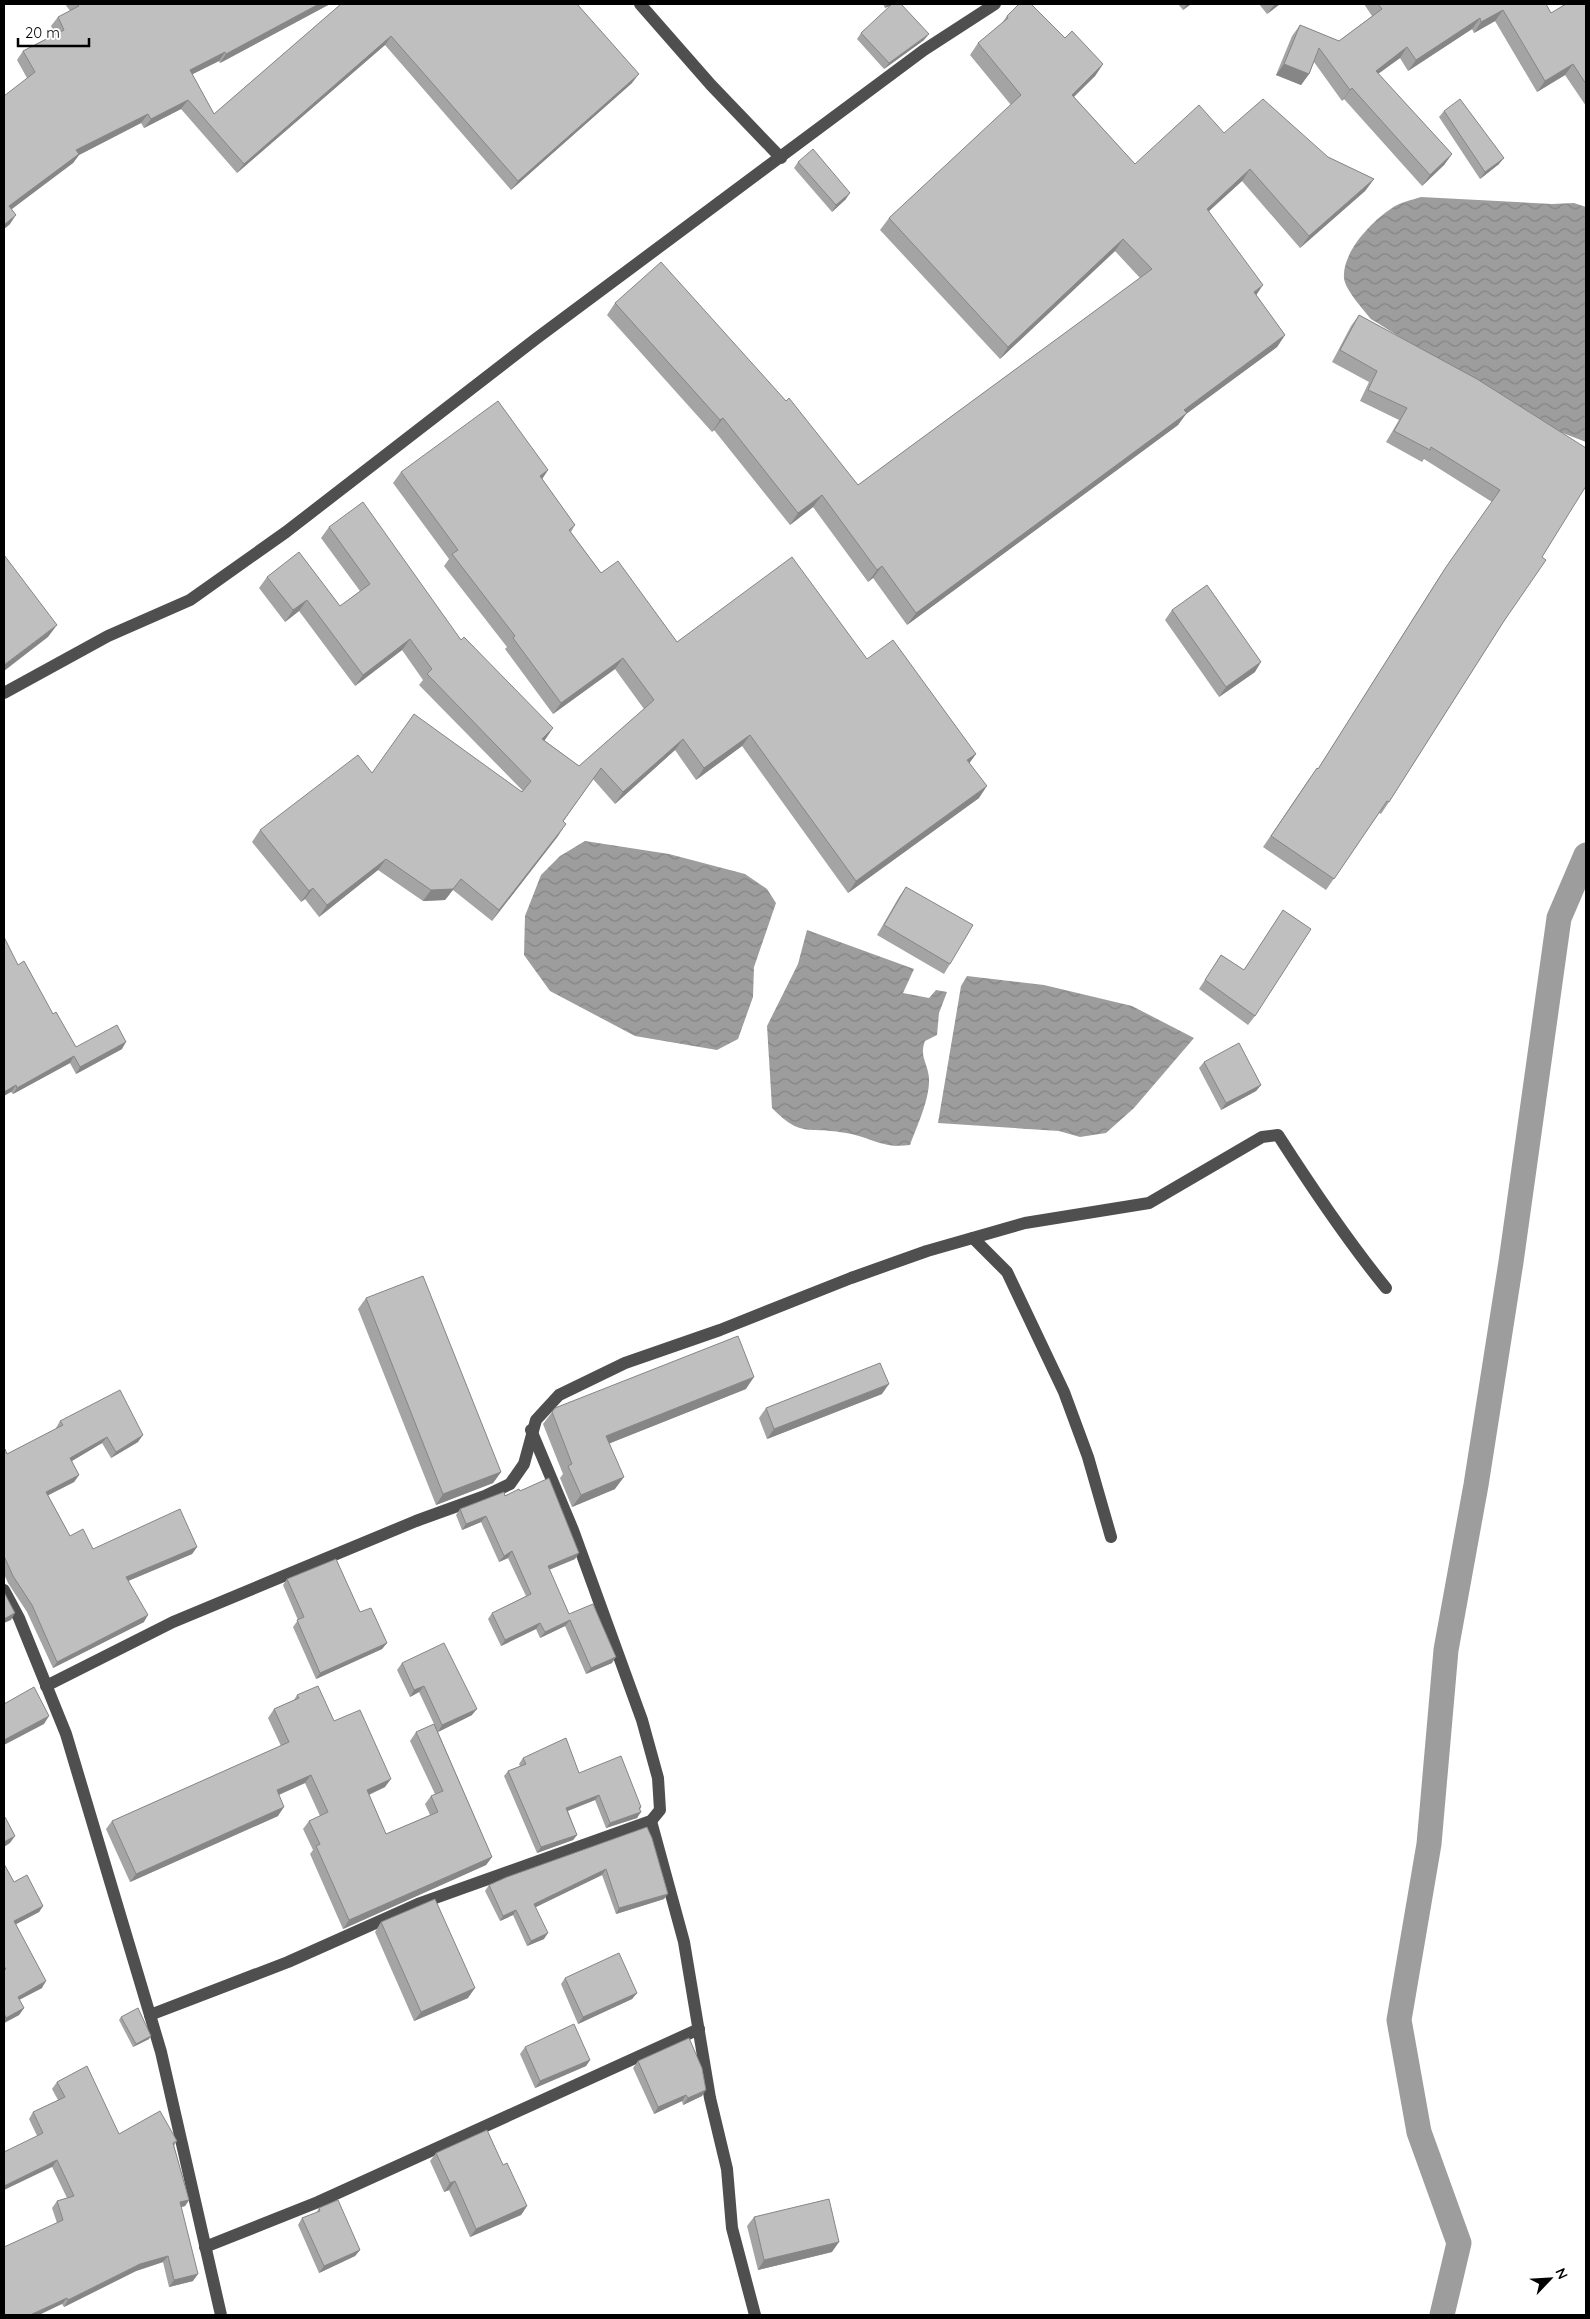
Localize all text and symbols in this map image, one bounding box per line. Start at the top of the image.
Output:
scale bar [18,15,89,47]
text: 20 m [25,23,60,42]
north arrow [1525,2254,1575,2304]
text: N [1551,2265,1572,2282]

